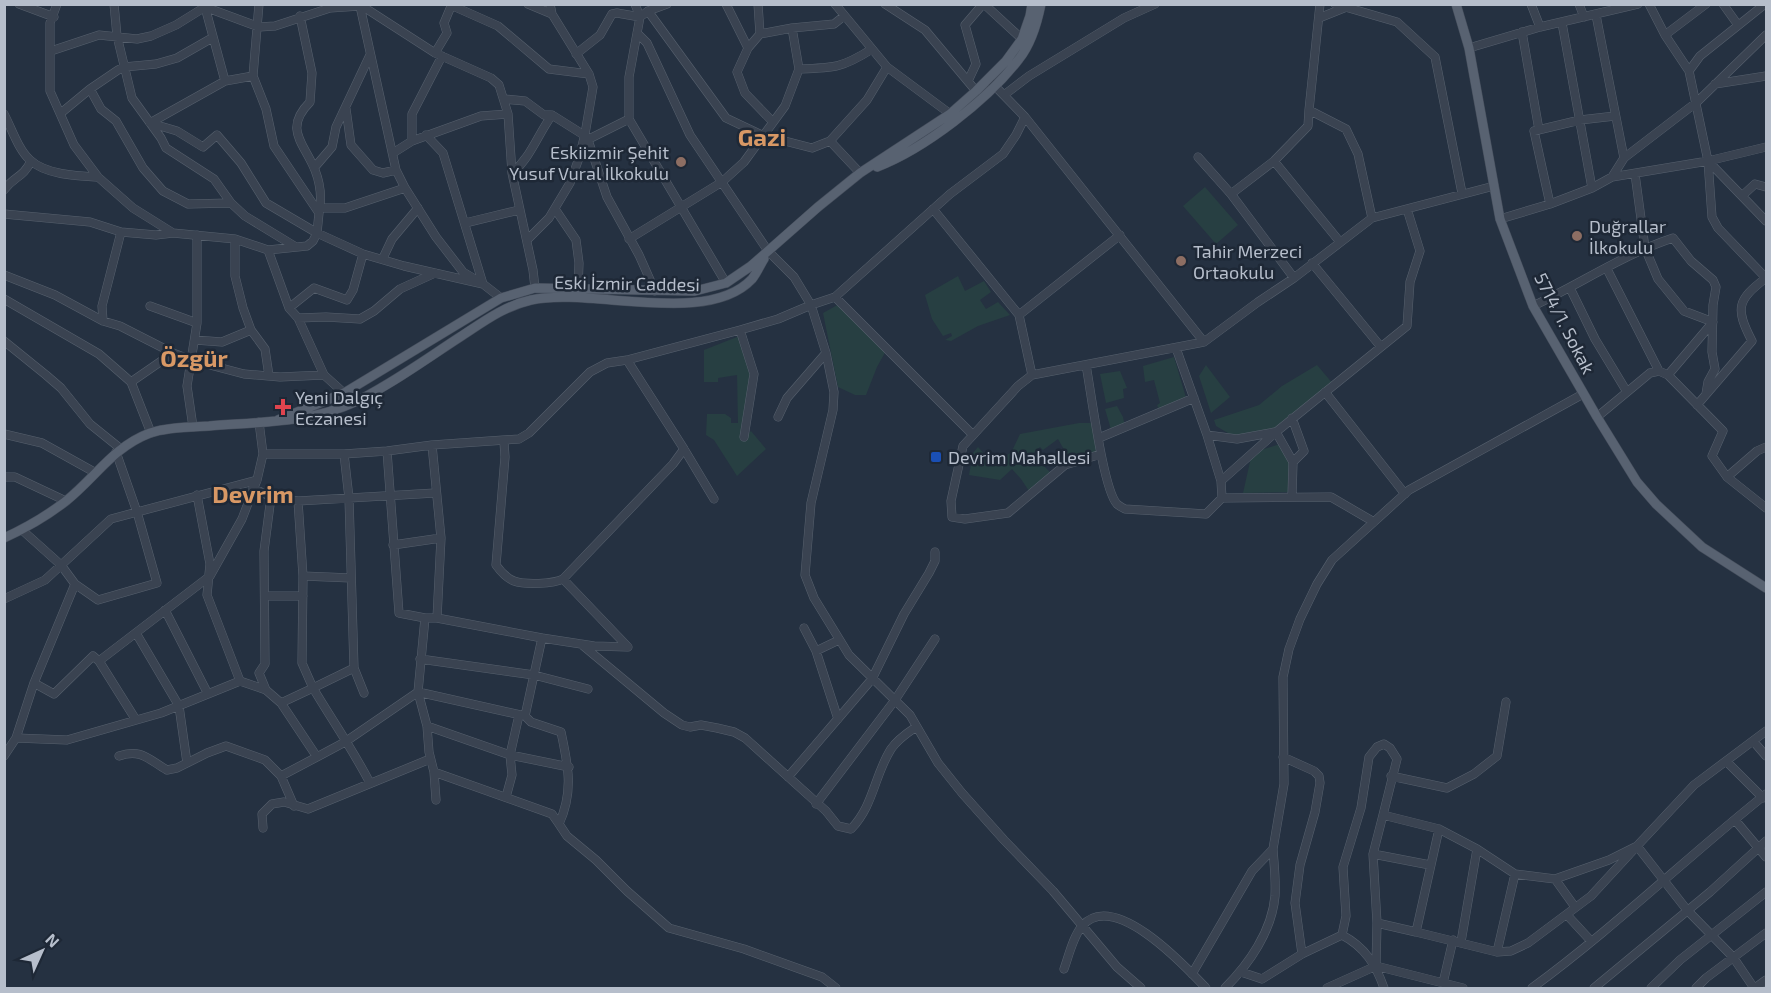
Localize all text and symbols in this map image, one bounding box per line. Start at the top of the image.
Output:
district label: Gazi [738,122,786,151]
place label: Eskiizmir Şehit Yusuf Vural İlkokulu [509,141,669,184]
marker: Eskiizmir Şehit Yusuf Vural İlkokulu [674,155,688,169]
place label: Duğrallar İlkokulu [1589,215,1666,258]
marker: Duğrallar İlkokulu [1570,229,1584,243]
place label: Tahir Merzeci Ortaokulu [1193,240,1302,283]
marker: Tahir Merzeci Ortaokulu [1174,254,1188,268]
street label: 5714/1. Sokak [1530,269,1600,377]
street label: Eski İzmir Caddesi [554,271,700,295]
district label: Özgür [160,343,229,372]
place label: Yeni Dalgıç Eczanesi [295,386,383,429]
marker: Yeni Dalgıç Eczanesi [276,400,290,414]
place label: Devrim Mahallesi [948,446,1091,468]
marker: Devrim Mahallesi [929,450,943,464]
district label: Devrim [212,479,294,508]
north arrow [12,921,72,981]
text: N [42,929,64,951]

